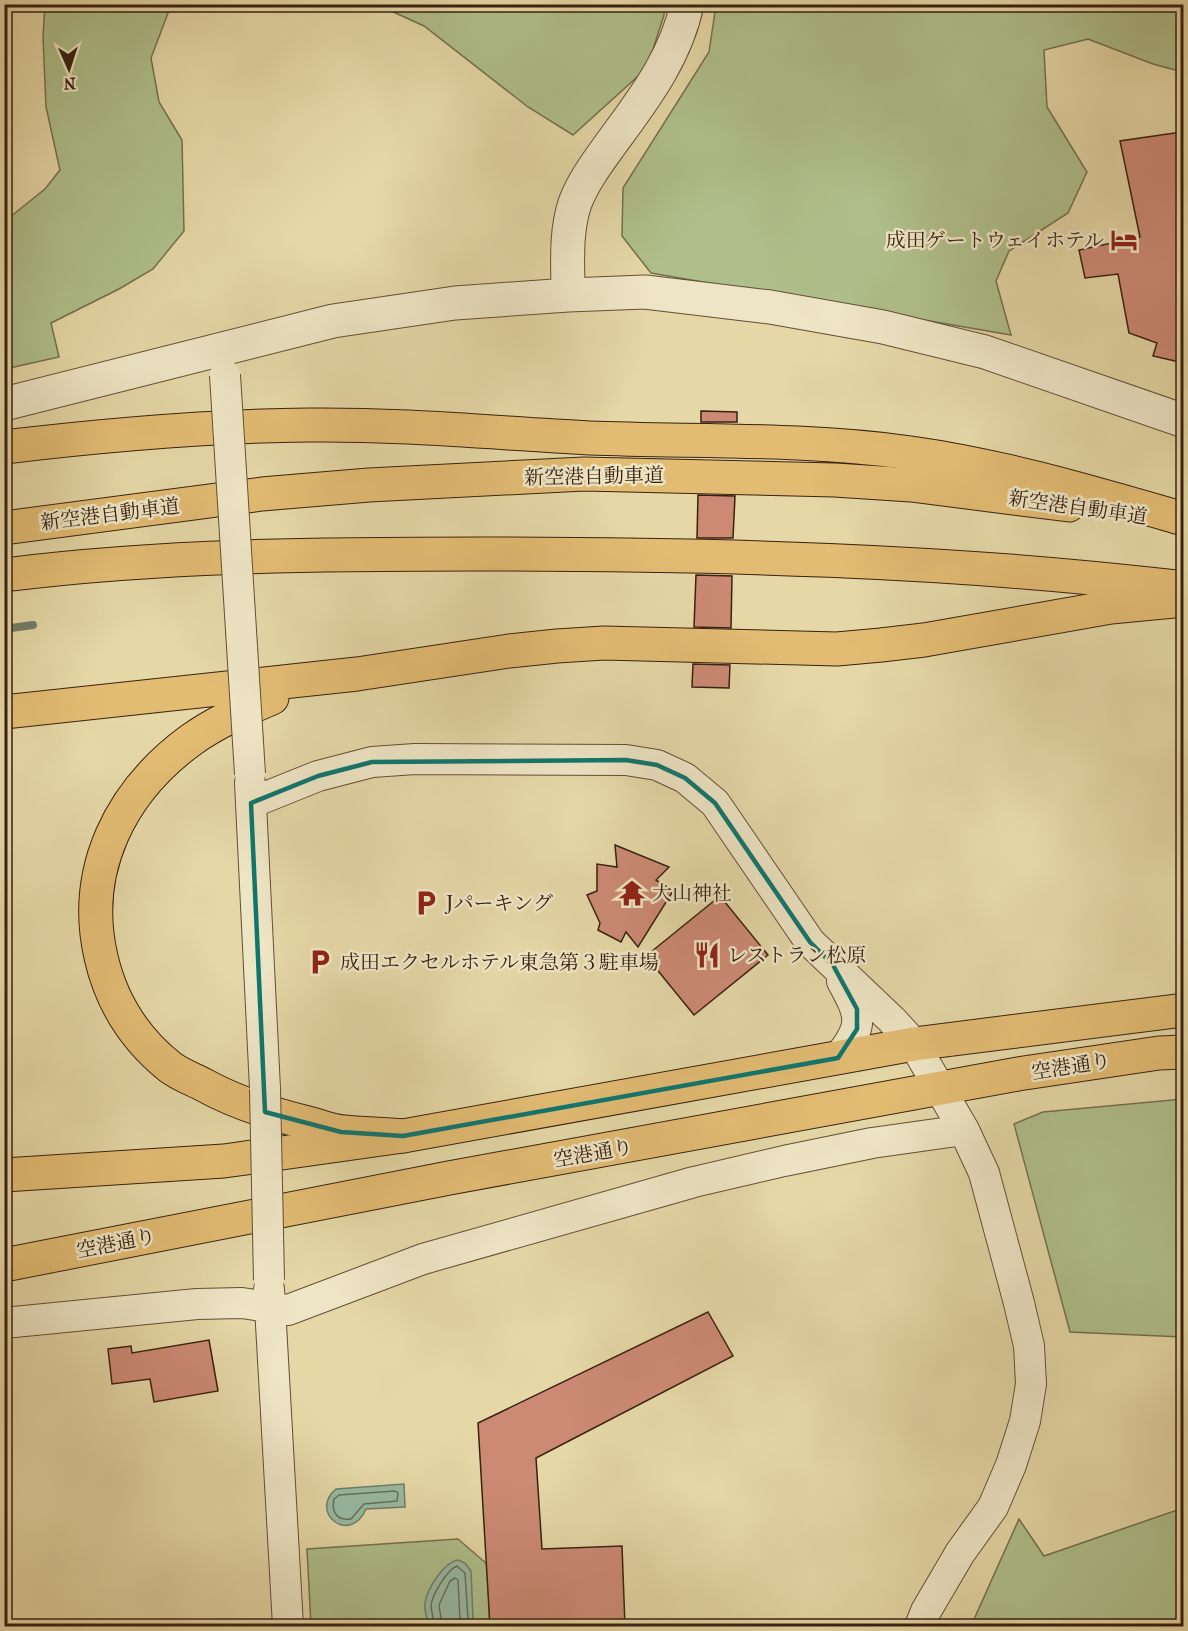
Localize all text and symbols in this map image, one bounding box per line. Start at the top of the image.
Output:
north arrow [39,39,99,99]
text: N [62,74,76,93]
hotel icon: 成田ゲートウェイホテル [1109,225,1139,255]
place label: 成田ゲートウェイホテル [886,229,1104,252]
street label: 新空港自動車道 [524,464,664,489]
street label: 新空港自動車道 [1007,486,1149,529]
street label: 新空港自動車道 [39,495,181,534]
temple icon: 大山神社 [617,878,647,908]
place label: 大山神社 [652,882,732,905]
parking icon: Jパーキング [411,888,441,918]
place label: Jパーキング [444,892,553,915]
restaurant icon: レストラン松原 [692,940,722,970]
place label: レストラン松原 [727,944,866,967]
parking icon: 成田エクセルホテル東急第３駐車場 [305,947,335,977]
place label: 成田エクセルホテル東急第３駐車場 [340,951,659,974]
street label: 空港通り [1030,1049,1112,1084]
street label: 空港通り [552,1135,634,1172]
street label: 空港通り [75,1225,158,1262]

